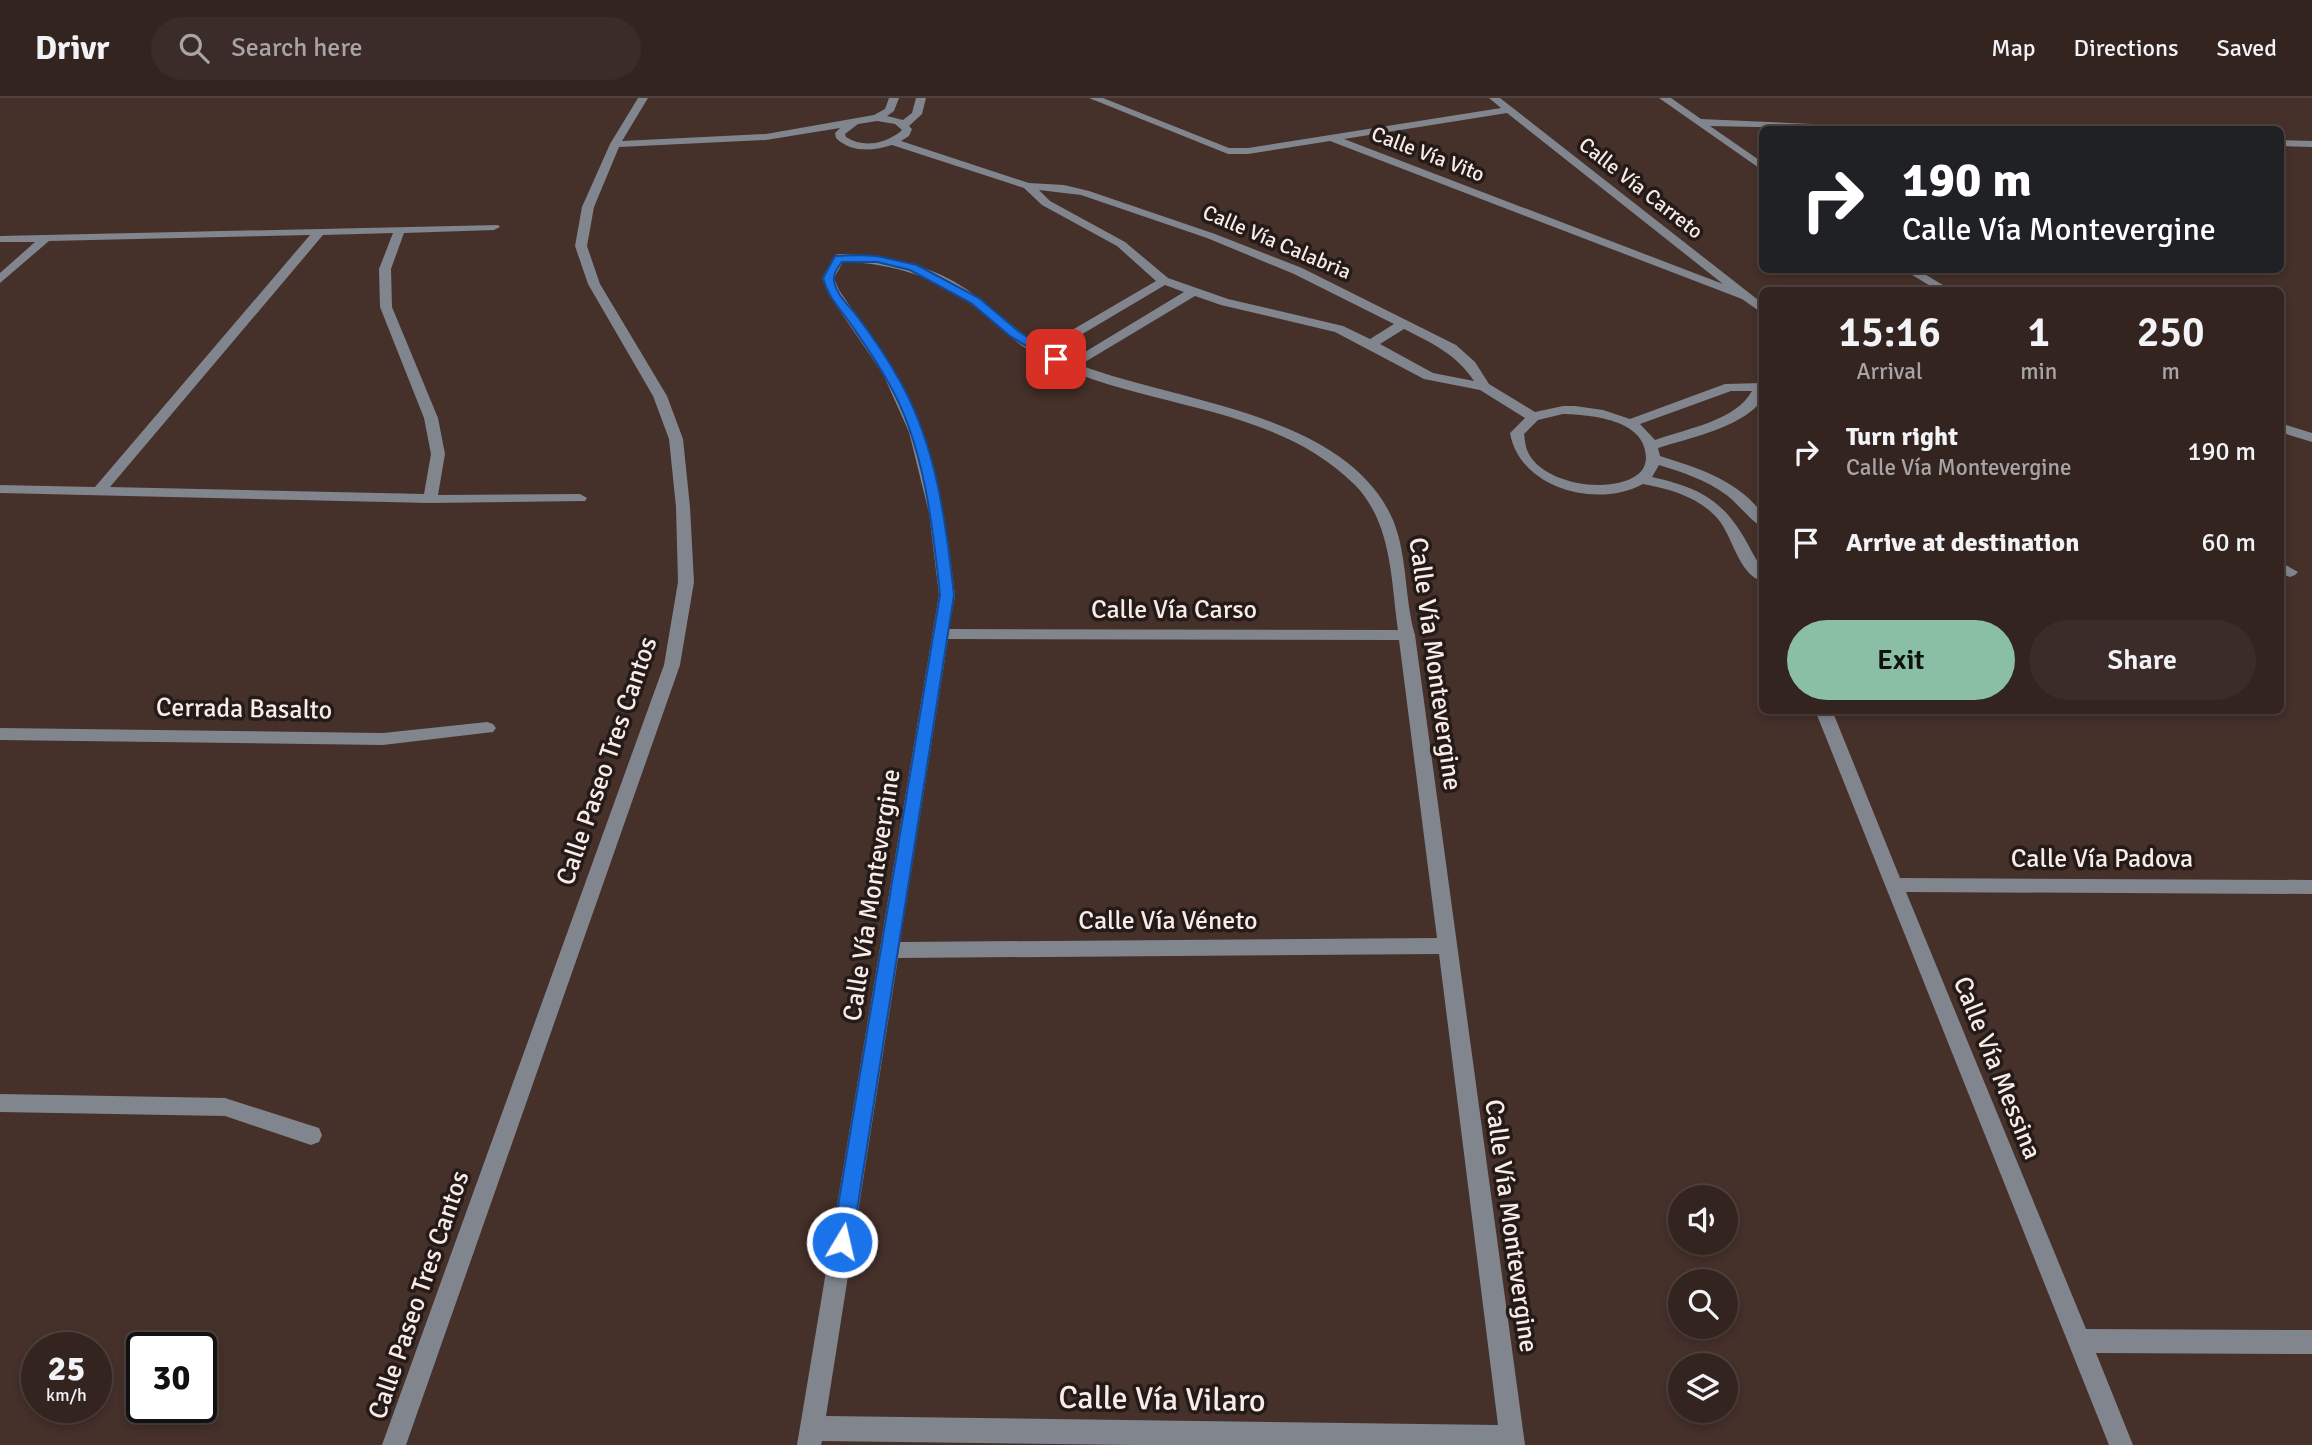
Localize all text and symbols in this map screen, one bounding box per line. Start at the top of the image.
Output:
search box [151,17,641,80]
text: Drivr [35,28,109,69]
icon: search [175,29,213,67]
text: Search here [231,32,362,64]
text: Map [1991,33,2036,63]
text: Directions [2074,33,2179,63]
text: Saved [2217,33,2277,63]
street label: Calle Vía Vito [1368,121,1488,187]
street label: Calle Vía Carreto [1574,132,1708,244]
text: 190 m [1902,150,2032,210]
icon: right [1787,154,1878,245]
street label: Calle Vía Calabria [1199,199,1355,285]
text: Calle Vía Montevergine [1902,210,2216,249]
text: 15:16 [1838,307,1941,358]
text: 1 [2027,307,2050,358]
text: 250 [2137,307,2205,358]
pin [1026,329,1086,389]
icon: arrive [1037,340,1075,378]
text: Arrival [1856,357,1923,386]
text: min [2020,357,2057,386]
text: m [2161,357,2180,386]
text: Turn right [1846,421,1958,453]
icon: right [1787,433,1825,471]
text: 190 m [2187,436,2256,468]
text: Calle Vía Montevergine [1846,453,2072,482]
icon: arrive [1787,524,1825,562]
text: Arrive at destination [1846,527,2079,559]
text: 60 m [2201,527,2256,559]
street label: Calle Vía Montevergine [1401,535,1469,793]
street label: Calle Vía Carso [1091,594,1257,626]
button: Exit [1787,620,2015,700]
button: Share [2029,620,2256,700]
street label: Calle Paseo Tres Cantos [549,633,665,889]
street label: Cerrada Basalto [156,691,332,727]
street label: Calle Vía Montevergine [836,767,908,1023]
street label: Calle Vía Padova [2011,843,2193,875]
street label: Calle Vía Véneto [1078,905,1258,937]
street label: Calle Vía Messina [1946,972,2048,1164]
street label: Calle Vía Montevergine [1477,1097,1545,1355]
street label: Calle Paseo Tres Cantos [361,1167,477,1423]
map controls [1668,1185,1738,1423]
button: sound [1668,1185,1738,1255]
position arrow [805,1205,879,1279]
button: search [1668,1269,1738,1339]
speed limit sign: 30 [126,1332,217,1423]
text: 25 [48,1347,85,1390]
button: layers [1668,1353,1738,1423]
street label: Calle Vía Vilaro [1058,1378,1266,1420]
text: km/h [46,1384,87,1406]

